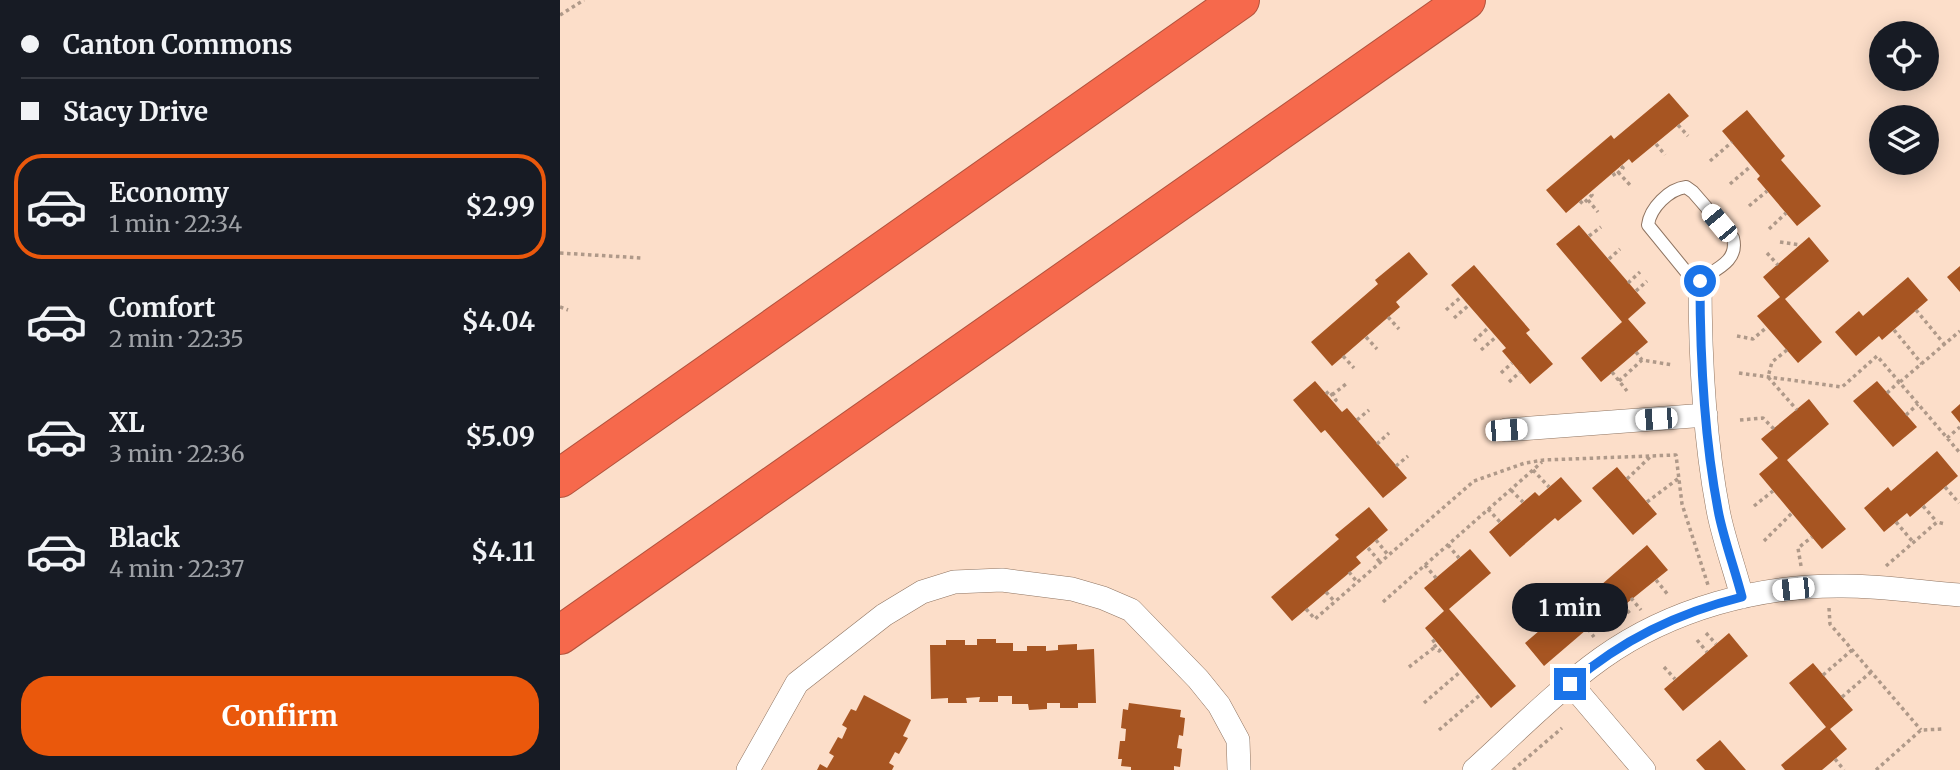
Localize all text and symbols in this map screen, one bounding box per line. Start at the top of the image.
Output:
map controls [1869,21,1939,175]
button: locate [1869,21,1939,91]
text: Canton Commons [63,28,293,61]
text: Stacy Drive [63,95,208,128]
button: layers [1869,105,1939,175]
icon: car [25,175,88,238]
text: Economy [109,176,229,209]
text: $2.99 [465,190,535,223]
car [1698,200,1741,246]
text: 1 min · 22:34 [109,209,242,238]
route start [1684,265,1716,297]
icon: car [25,290,88,353]
text: Comfort [109,291,215,324]
text: $4.04 [462,305,535,338]
text: 2 min · 22:35 [109,324,244,353]
icon: car [25,405,88,468]
text: XL [109,406,145,439]
car [1635,407,1678,431]
car [1485,418,1528,442]
text: $5.09 [465,420,535,453]
text: 3 min · 22:36 [109,439,245,468]
icon: car [25,520,88,583]
text: Black [109,521,180,554]
text: $4.11 [471,535,535,568]
text: 4 min · 22:37 [109,554,244,583]
car [1772,576,1815,602]
callout: 1 min [1512,582,1628,632]
text: 1 min [1539,593,1601,622]
route end [1554,668,1586,700]
button: Confirm [21,676,539,756]

